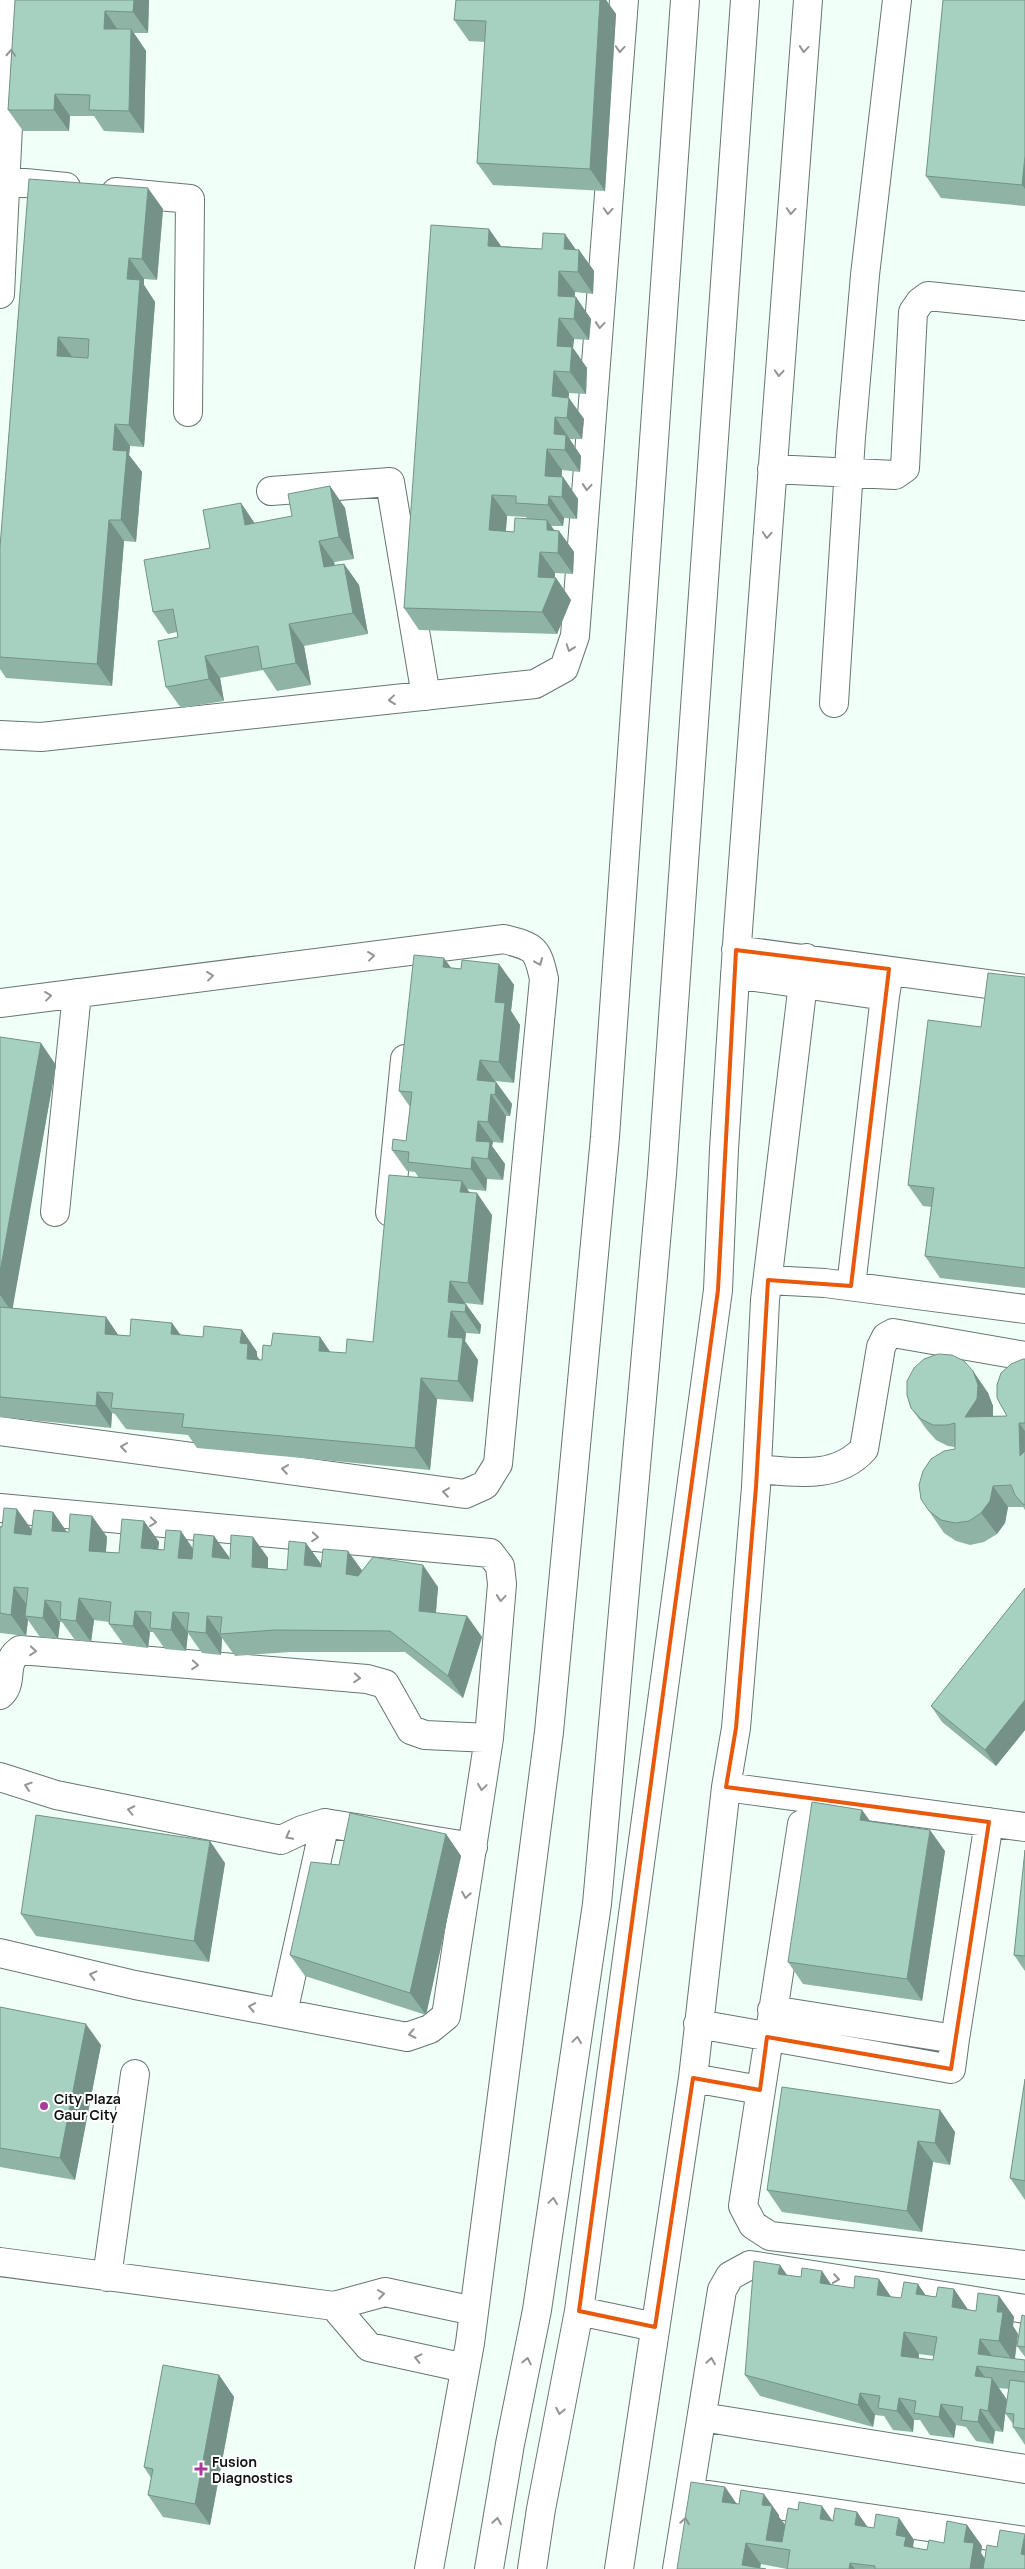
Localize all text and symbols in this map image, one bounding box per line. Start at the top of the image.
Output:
one-way arrow [615,45,626,53]
one-way arrow [799,45,810,53]
one-way arrow [6,49,17,57]
one-way arrow [603,207,614,215]
one-way arrow [786,207,797,215]
one-way arrow [594,321,605,329]
one-way arrow [774,369,785,377]
one-way arrow [581,483,592,491]
one-way arrow [762,531,773,539]
one-way arrow [566,643,576,652]
one-way arrow [388,694,396,705]
one-way arrow [367,951,375,962]
one-way arrow [533,957,543,966]
one-way arrow [206,971,214,982]
one-way arrow [45,991,53,1002]
one-way arrow [119,1443,128,1453]
one-way arrow [280,1465,289,1475]
one-way arrow [441,1487,450,1497]
one-way arrow [149,1516,157,1527]
one-way arrow [311,1531,319,1542]
one-way arrow [495,1595,506,1603]
one-way arrow [29,1645,37,1656]
one-way arrow [191,1659,199,1670]
one-way arrow [353,1673,361,1684]
one-way arrow [24,1781,33,1791]
one-way arrow [477,1783,488,1791]
one-way arrow [126,1806,135,1816]
one-way arrow [285,1830,294,1840]
one-way arrow [461,1891,471,1899]
one-way arrow [88,1970,97,1981]
one-way arrow [248,2003,257,2013]
one-way arrow [407,2028,416,2039]
one-way arrow [571,2036,582,2044]
place label: City Plaza Gaur City [54,2089,121,2124]
marker: City Plaza Gaur City [38,2100,50,2112]
one-way arrow [548,2197,558,2205]
one-way arrow [832,2273,840,2283]
one-way arrow [377,2290,386,2300]
one-way arrow [413,2353,422,2364]
one-way arrow [705,2356,715,2365]
one-way arrow [521,2357,532,2366]
one-way arrow [555,2406,566,2415]
place label: Fusion Diagnostics [212,2452,293,2487]
marker: Fusion Diagnostics [194,2462,208,2476]
one-way arrow [491,2517,501,2525]
one-way arrow [679,2517,689,2525]

